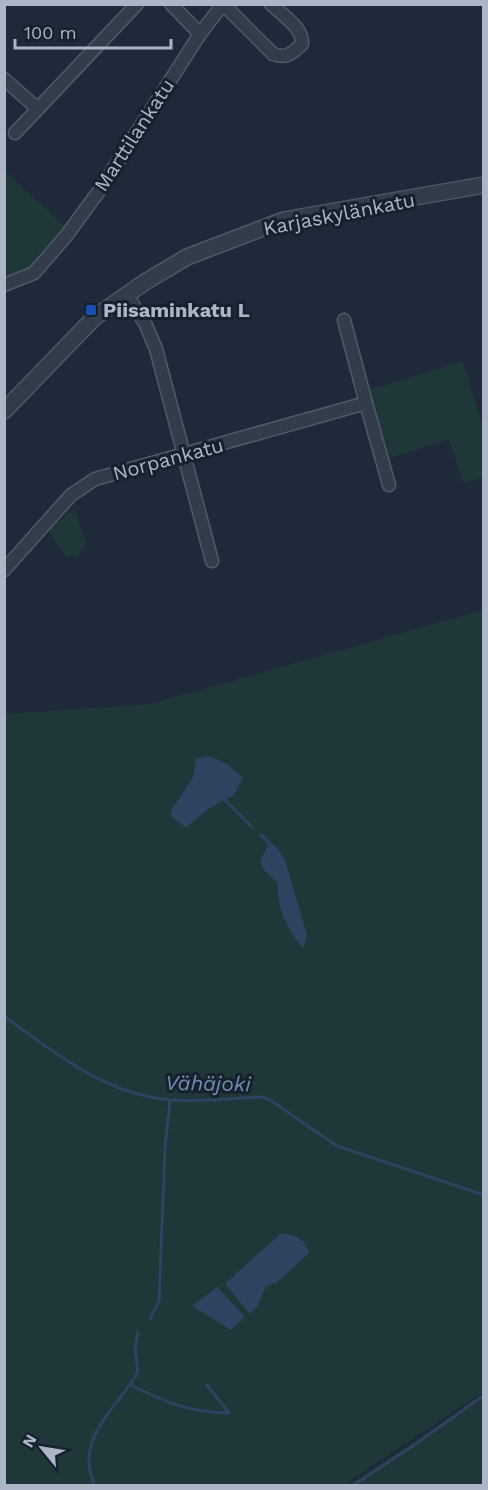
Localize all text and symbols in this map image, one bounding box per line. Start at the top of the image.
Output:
scale bar [15,12,171,50]
text: 100 m [24,22,77,43]
street label: Marttilankatu [89,74,179,196]
street label: Karjaskylänkatu [261,188,417,240]
place label: Piisaminkatu L [103,298,250,322]
marker: Piisaminkatu L [84,303,98,317]
street label: Norpankatu [110,433,226,485]
water label: Vähäjoki [165,1070,252,1096]
north arrow [12,1418,72,1478]
text: N [18,1431,41,1451]

